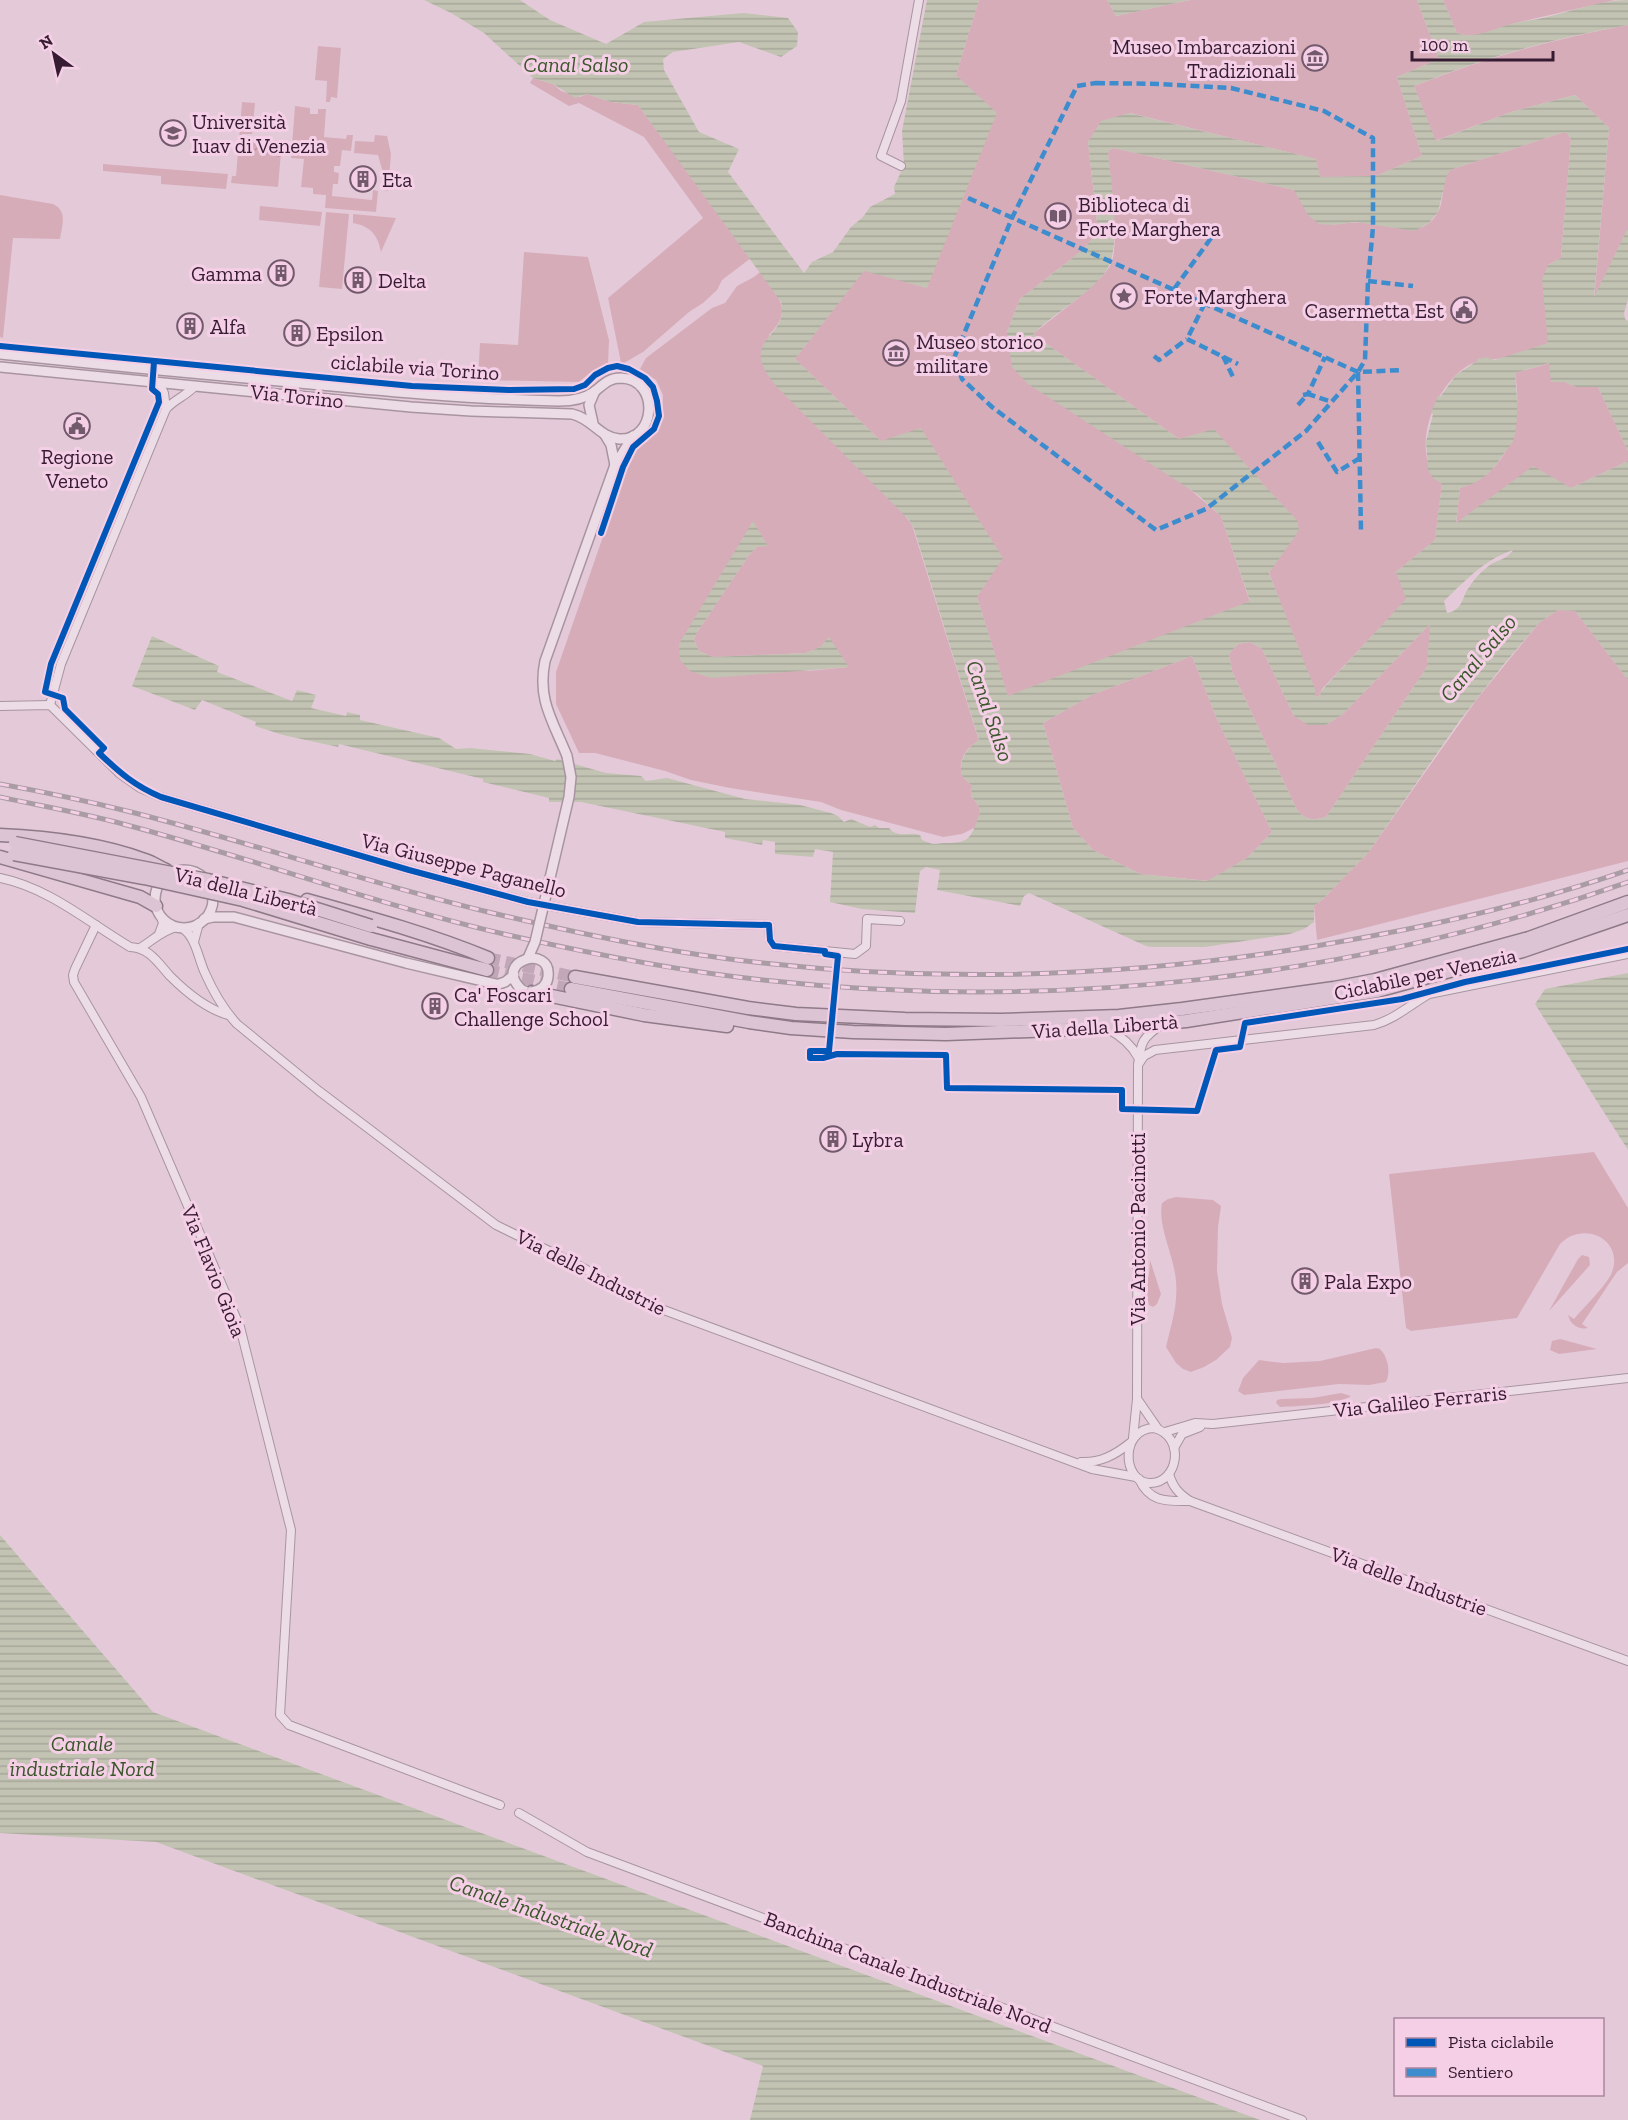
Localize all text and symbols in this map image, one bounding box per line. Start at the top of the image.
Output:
north arrow [24,24,84,84]
scale bar [1412,24,1553,62]
text: N [36,31,56,53]
place label: Museo Imbarcazioni Tradizionali [1112,34,1296,83]
text: 100 m [1421,34,1469,56]
museum icon: Museo Imbarcazioni Tradizionali [1300,43,1330,73]
water label: Canal Salso [523,51,629,78]
place label: Università Iuav di Venezia [192,109,326,158]
school or university icon: Università Iuav di Venezia [158,118,188,148]
building icon: Eta [348,164,378,194]
place label: Eta [382,167,412,192]
place label: Biblioteca di Forte Marghera [1078,192,1221,241]
library icon: Biblioteca di Forte Marghera [1043,201,1073,231]
building icon: Gamma [266,258,296,288]
place label: Gamma [191,261,262,286]
building icon: Delta [343,265,373,295]
place label: Delta [378,268,426,293]
place icon: Forte Marghera [1109,281,1139,311]
place label: Forte Marghera [1144,284,1287,309]
public building icon: Casermetta Est [1449,295,1479,325]
place label: Casermetta Est [1305,298,1444,323]
building icon: Alfa [175,311,205,341]
place label: Alfa [210,314,246,339]
building icon: Epsilon [282,318,312,348]
place label: Epsilon [316,321,383,346]
place label: Museo storico militare [916,329,1043,378]
museum icon: Museo storico militare [881,338,911,368]
street label: ciclabile via Torino [330,349,500,385]
street label: Via Torino [248,379,345,413]
public building icon: Regione Veneto [62,411,92,441]
place label: Regione Veneto [41,444,113,493]
water label: Canal Salso [1434,609,1522,707]
water label: Canal Salso [960,657,1020,765]
street label: Via Giuseppe Paganello [358,827,569,903]
street label: Via della Libertà [171,861,320,921]
street label: Ciclabile per Venezia [1331,942,1519,1006]
place label: Ca' Foscari Challenge School [454,982,609,1031]
building icon: Ca' Foscari Challenge School [420,991,450,1021]
street label: Via della Libertà [1030,1008,1179,1044]
building icon: Lybra [818,1124,848,1154]
place label: Lybra [852,1127,904,1152]
street label: Via Antonio Pacinotti [1125,1132,1150,1326]
street label: Via Flavio Gioia [176,1200,252,1341]
street label: Via delle Industrie [511,1223,670,1321]
building icon: Pala Expo [1290,1266,1320,1296]
place label: Pala Expo [1324,1269,1412,1294]
street label: Via Galileo Ferraris [1331,1379,1508,1423]
street label: Via delle Industrie [1326,1541,1491,1621]
water label: Canale industriale Nord [9,1730,155,1782]
water label: Canale Industriale Nord [446,1869,656,1963]
street label: Banchina Canale Industriale Nord [761,1906,1056,2039]
legend [1394,2018,1604,2096]
text: Pista ciclabile [1448,2031,1554,2053]
text: Sentiero [1448,2061,1513,2083]

